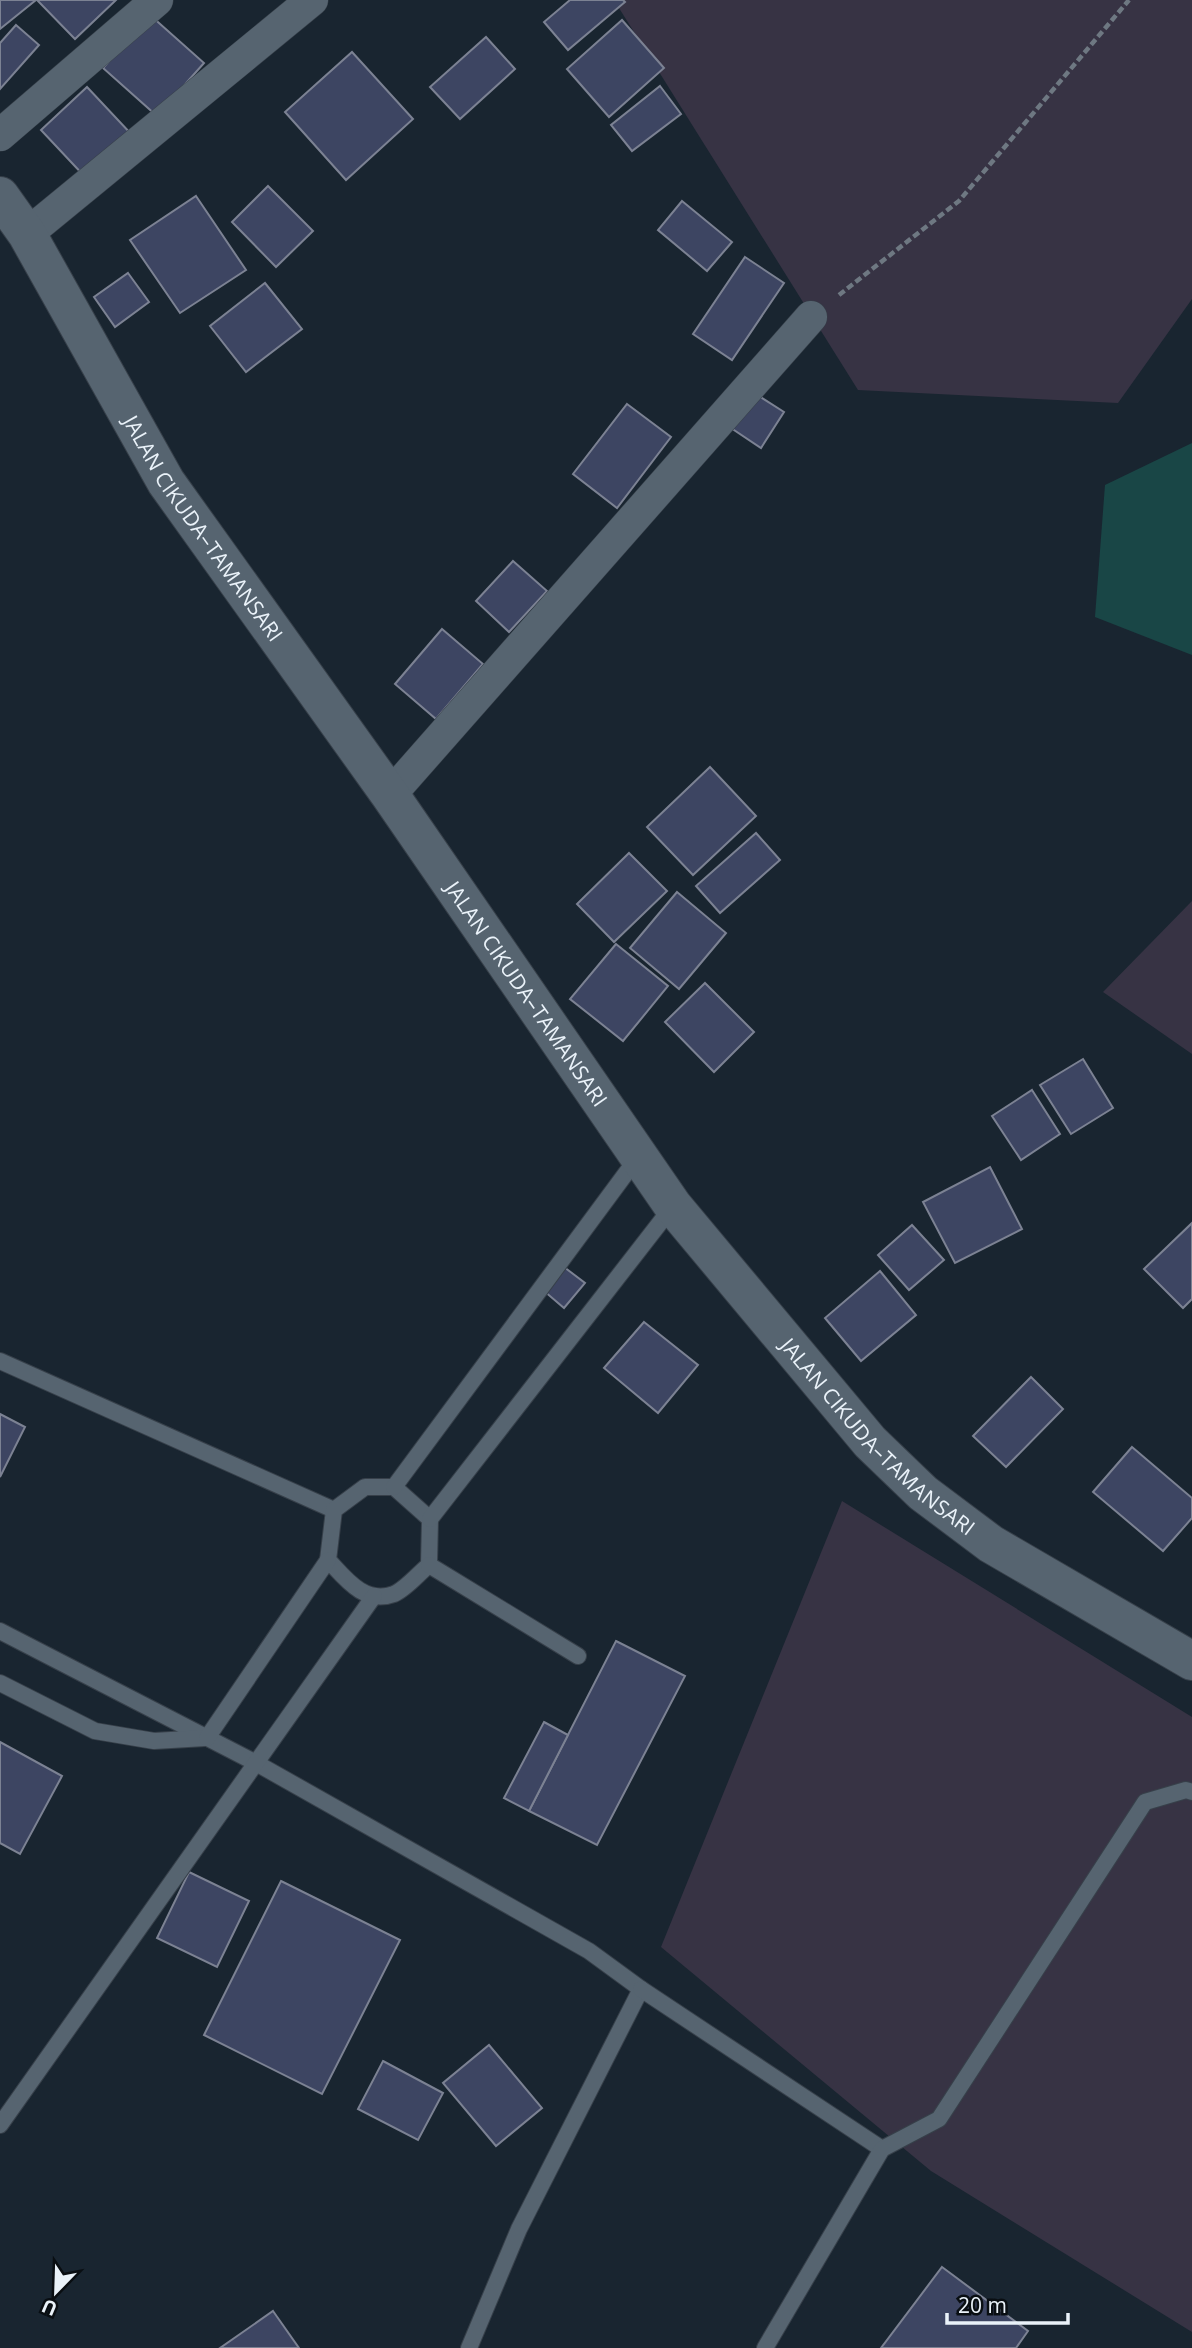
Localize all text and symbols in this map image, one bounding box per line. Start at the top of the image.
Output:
street label: JALAN CIKUDA–TAMANSARI [116,408,290,647]
street label: JALAN CIKUDA–TAMANSARI [438,874,614,1112]
street label: JALAN CIKUDA–TAMANSARI [773,1330,981,1541]
north arrow [21,2257,91,2327]
scale bar [947,2282,1068,2326]
text: 20 m [958,2291,1007,2319]
text: U [38,2293,61,2322]

